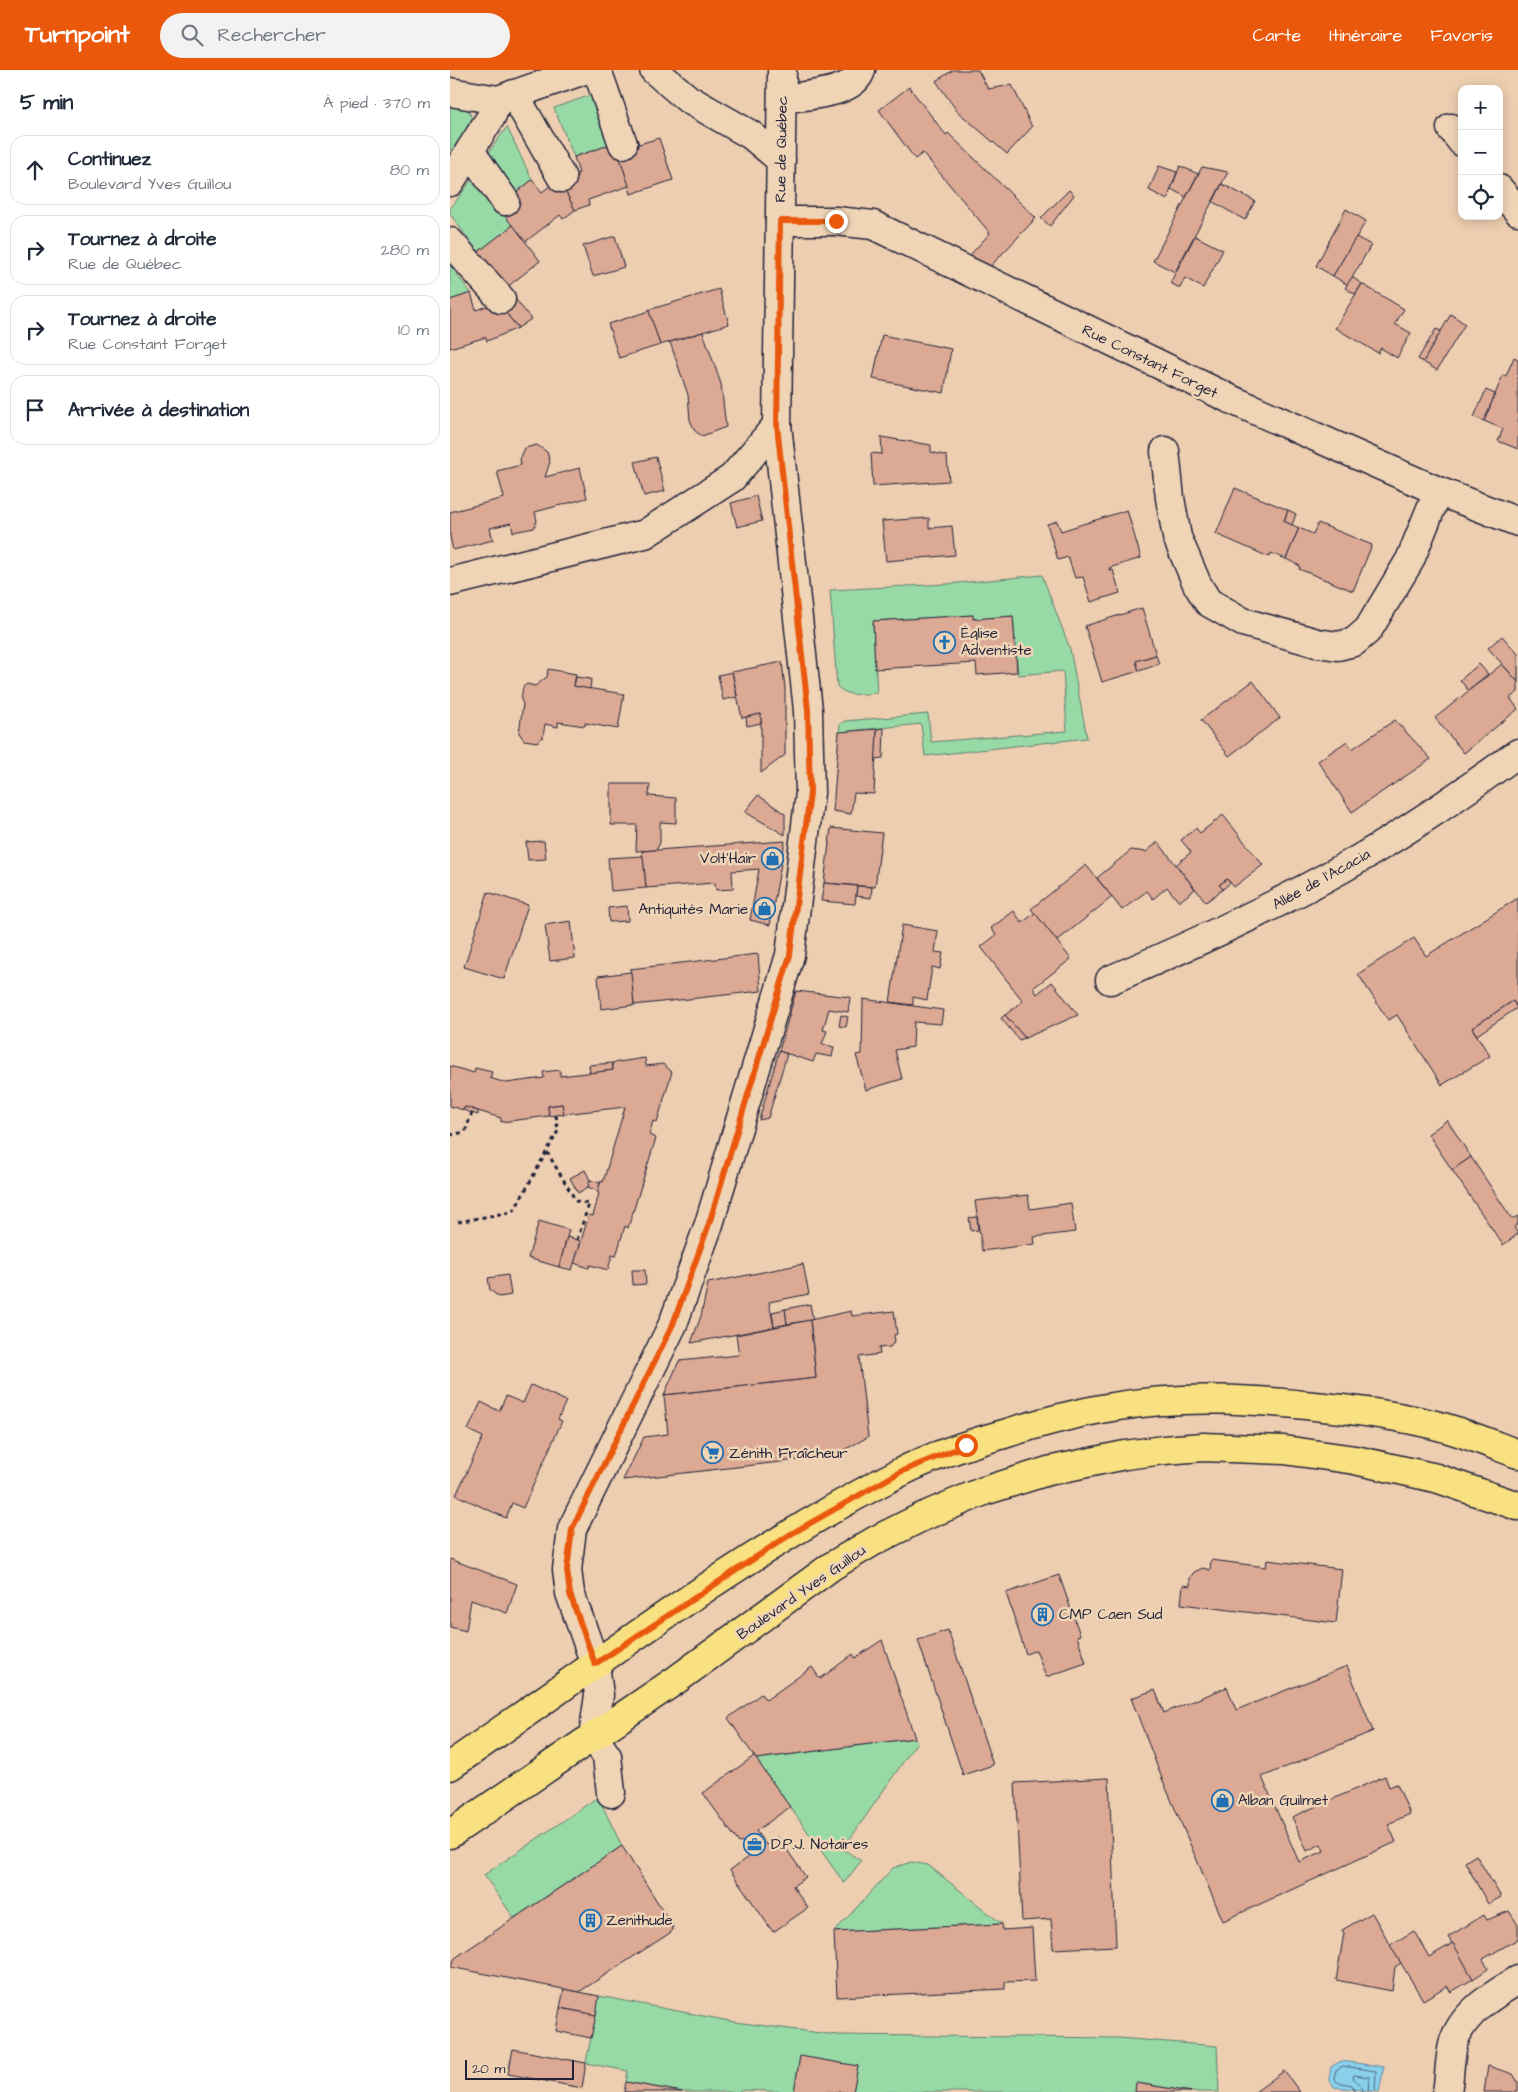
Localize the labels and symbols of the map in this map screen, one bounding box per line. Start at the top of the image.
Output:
street label: Rue de Québec [770,95,793,203]
route end [825,210,848,233]
street label: Rue Constant Forget [1078,319,1221,404]
place label: Église Adventiste [961,623,1032,661]
church icon: Église Adventiste [933,630,957,654]
street label: Allée de l'Acacia [1268,844,1374,915]
shop icon: Volt'Hair [760,846,784,870]
place label: Volt'Hair [700,848,756,869]
shop icon: Antiquités Marie [752,897,776,921]
place label: Antiquités Marie [639,899,748,920]
route start [955,1434,978,1457]
supermarket icon: Zénith Fraîcheur [701,1441,725,1465]
place label: Zénith Fraîcheur [729,1443,848,1464]
street label: Boulevard Yves Guillou [733,1540,870,1645]
building icon: CMP Caen Sud [1031,1602,1055,1626]
place label: CMP Caen Sud [1059,1604,1163,1625]
shop icon: Alban Guilmet [1210,1788,1234,1812]
place label: Alban Guilmet [1238,1790,1328,1811]
office icon: D.P.J. Notaires [743,1832,767,1856]
place label: D.P.J. Notaires [771,1834,869,1855]
building icon: Zenithude [578,1908,602,1932]
place label: Zenithude [606,1910,673,1931]
scale bar [465,2057,574,2080]

